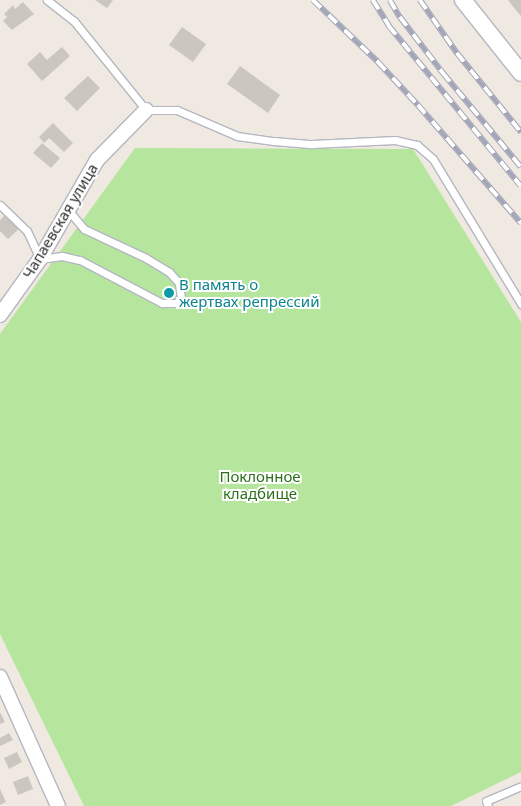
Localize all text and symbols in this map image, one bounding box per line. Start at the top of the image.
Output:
street label: Чапаевская улица [19,160,101,282]
place label: В память о жертвах репрессий [179,275,319,310]
marker: В память о жертвах репрессий [163,287,175,299]
park label: Поклонное кладбище [219,467,301,502]

